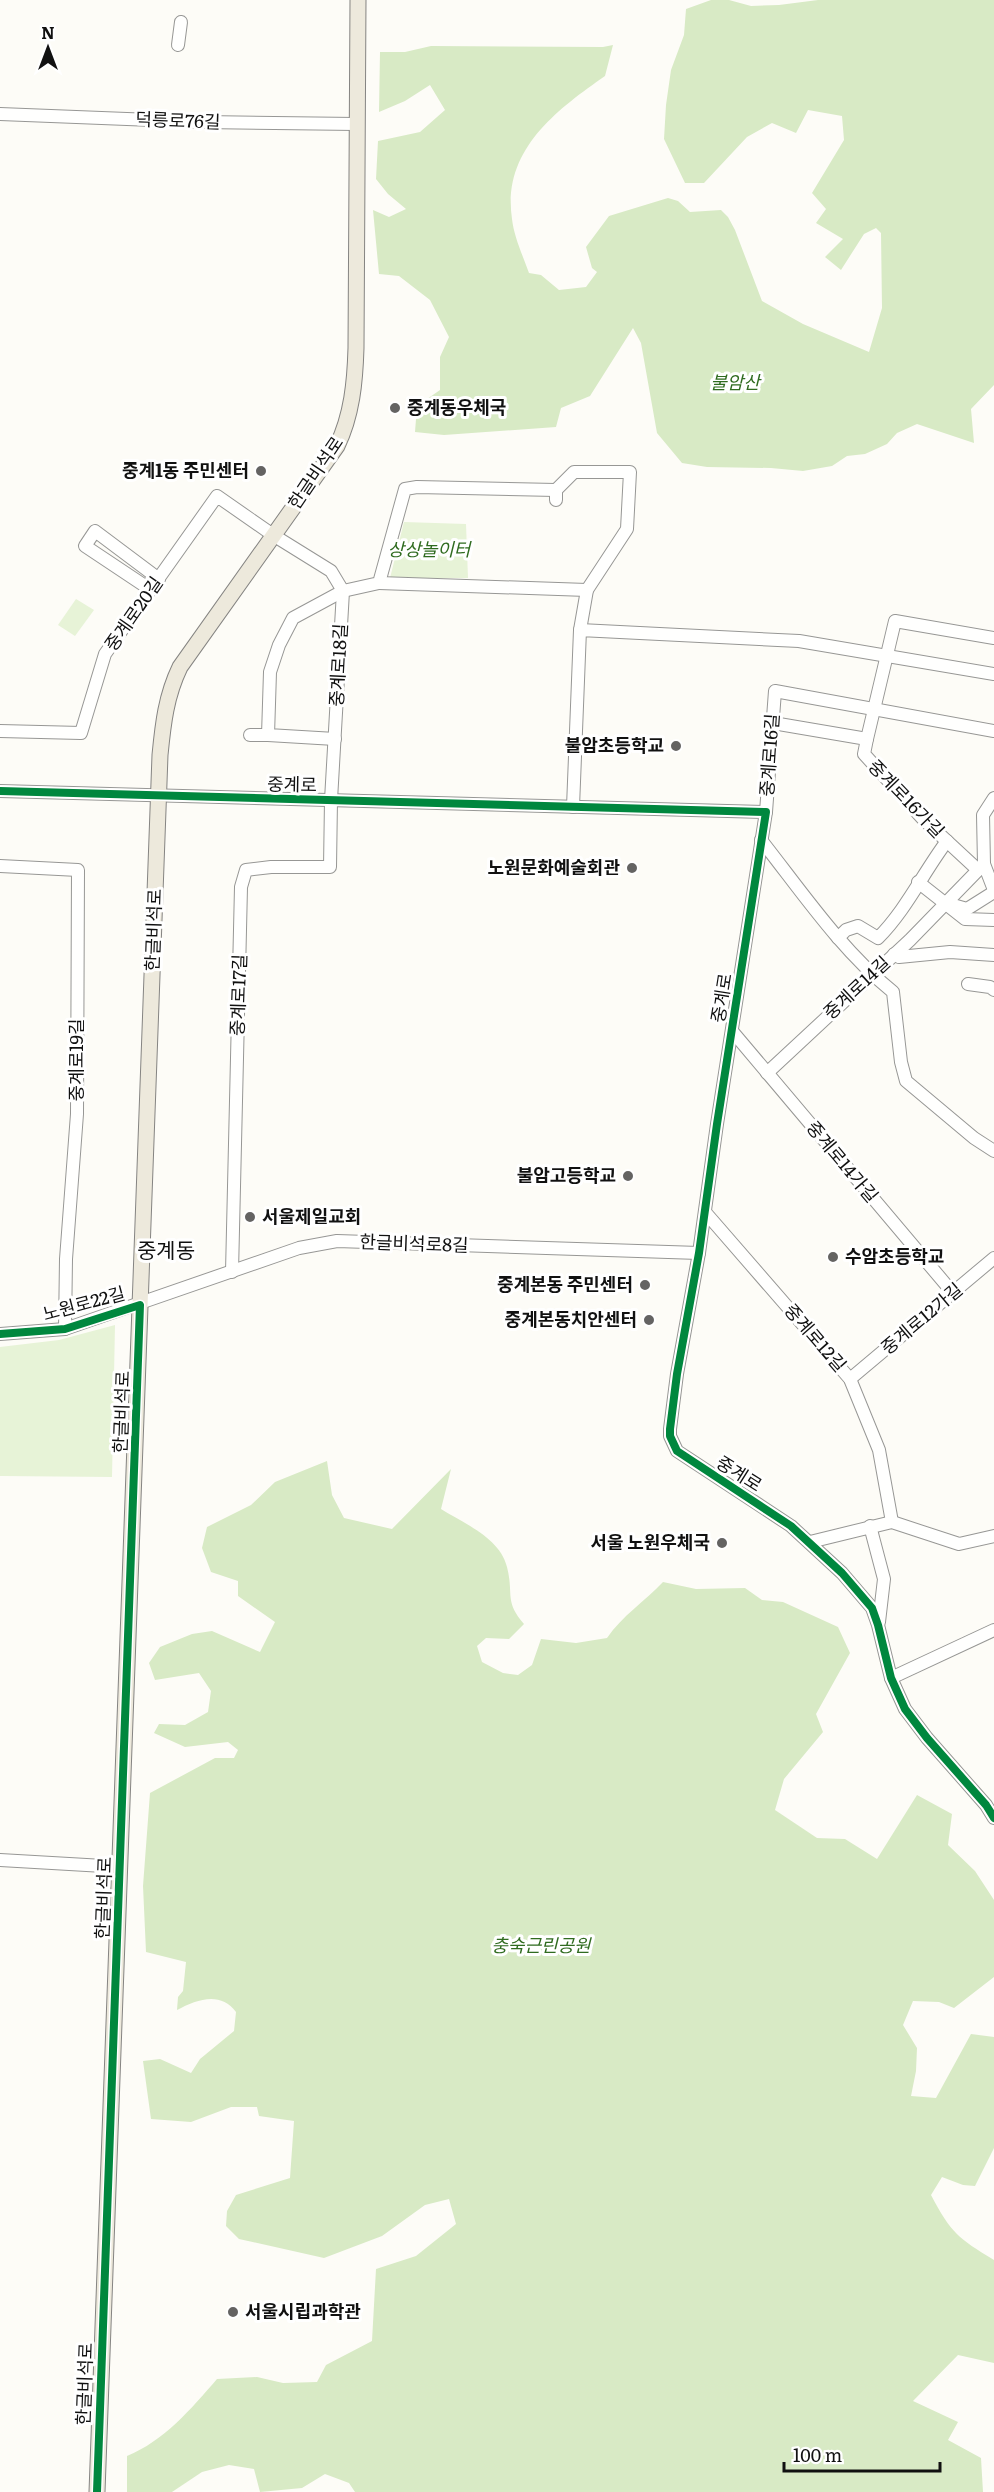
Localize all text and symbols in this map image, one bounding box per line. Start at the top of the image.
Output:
north arrow [18,18,78,78]
text: N [41,20,55,44]
street label: 덕릉로76길 [135,105,221,134]
park label: 불암산 [710,368,762,395]
place label: 중계동우체국 [407,393,506,420]
marker: 중계동우체국 [388,401,402,415]
street label: 한글비석로 [280,430,349,514]
place label: 중계1동 주민센터 [122,456,249,483]
marker: 중계1동 주민센터 [254,464,268,478]
park label: 상상놀이터 [388,535,473,562]
street label: 중계로20길 [97,570,168,656]
street label: 중계로18길 [322,623,353,707]
street label: 중계로16길 [752,712,785,797]
place label: 불암초등학교 [565,731,664,758]
marker: 불암초등학교 [669,739,683,753]
street label: 중계로16가길 [863,753,951,843]
street label: 중계로 [267,770,317,797]
place label: 노원문화예술회관 [488,853,620,880]
marker: 노원문화예술회관 [625,861,639,875]
street label: 한글비석로 [138,888,167,972]
street label: 중계로14길 [817,949,895,1025]
street label: 중계로17길 [223,953,252,1036]
street label: 중계로 [703,971,738,1024]
street label: 중계로19길 [62,1019,89,1101]
street label: 중계로14가길 [801,1114,885,1208]
place label: 불암고등학교 [517,1161,616,1188]
marker: 불암고등학교 [621,1169,635,1183]
place label: 서울제일교회 [262,1202,361,1229]
marker: 서울제일교회 [243,1210,257,1224]
street label: 한글비석로8길 [359,1227,469,1258]
district label: 중계동 [137,1233,195,1264]
place label: 수암초등학교 [845,1242,944,1269]
marker: 수암초등학교 [826,1250,840,1264]
place label: 중계본동 주민센터 [497,1270,633,1297]
street label: 중계로12가길 [874,1276,968,1360]
marker: 중계본동 주민센터 [638,1278,652,1292]
street label: 노원로22길 [39,1279,128,1327]
street label: 중계로12길 [779,1297,853,1377]
place label: 중계본동치안센터 [505,1305,637,1332]
marker: 중계본동치안센터 [642,1313,656,1327]
street label: 한글비석로 [106,1370,135,1454]
street label: 중계로 [712,1448,768,1497]
place label: 서울 노원우체국 [590,1528,710,1555]
marker: 서울 노원우체국 [715,1536,729,1550]
street label: 한글비석로 [88,1856,117,1940]
park label: 충숙근린공원 [491,1931,592,1958]
place label: 서울시립과학관 [245,2297,361,2324]
marker: 서울시립과학관 [226,2305,240,2319]
street label: 한글비석로 [69,2342,98,2426]
scale bar [784,2435,940,2473]
text: 100 m [793,2441,842,2468]

